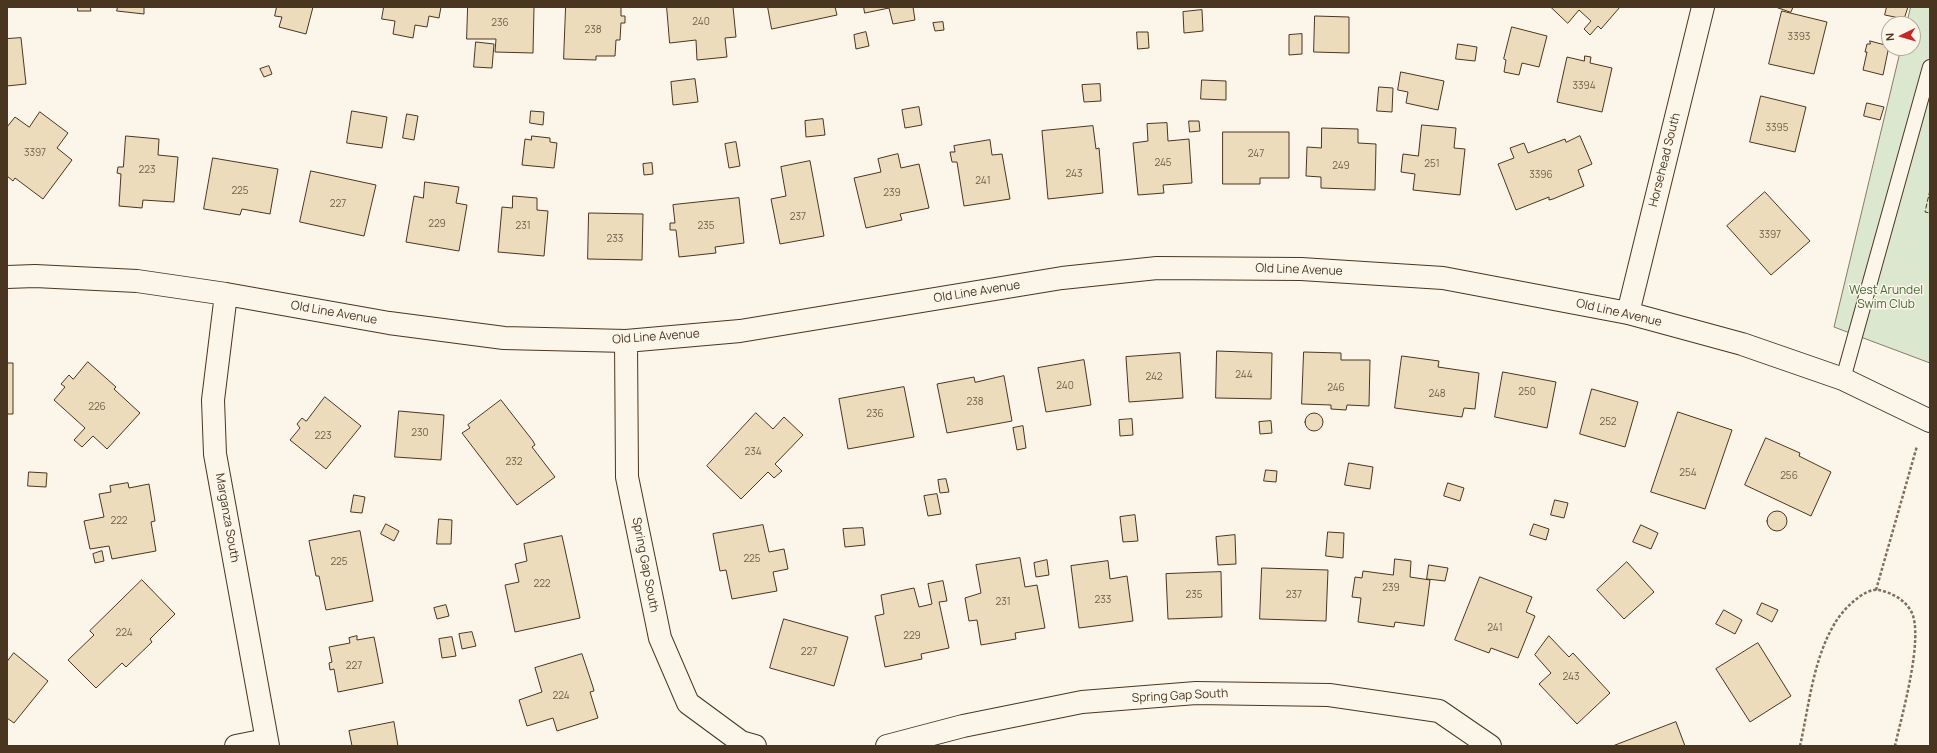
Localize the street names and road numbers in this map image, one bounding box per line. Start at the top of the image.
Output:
street label: Horsehead South [1646,111,1684,209]
street label: Old Line Avenue [1255,261,1343,279]
street label: Old Line Avenue [933,278,1021,306]
street label: Old Line Avenue [1575,296,1663,330]
street label: Old Line Avenue [290,298,378,328]
street label: Old Line Avenue [612,327,700,347]
street label: Marganza South [212,472,242,564]
street label: Spring Gap South [629,516,661,614]
street label: Spring Gap South [1131,686,1229,706]

